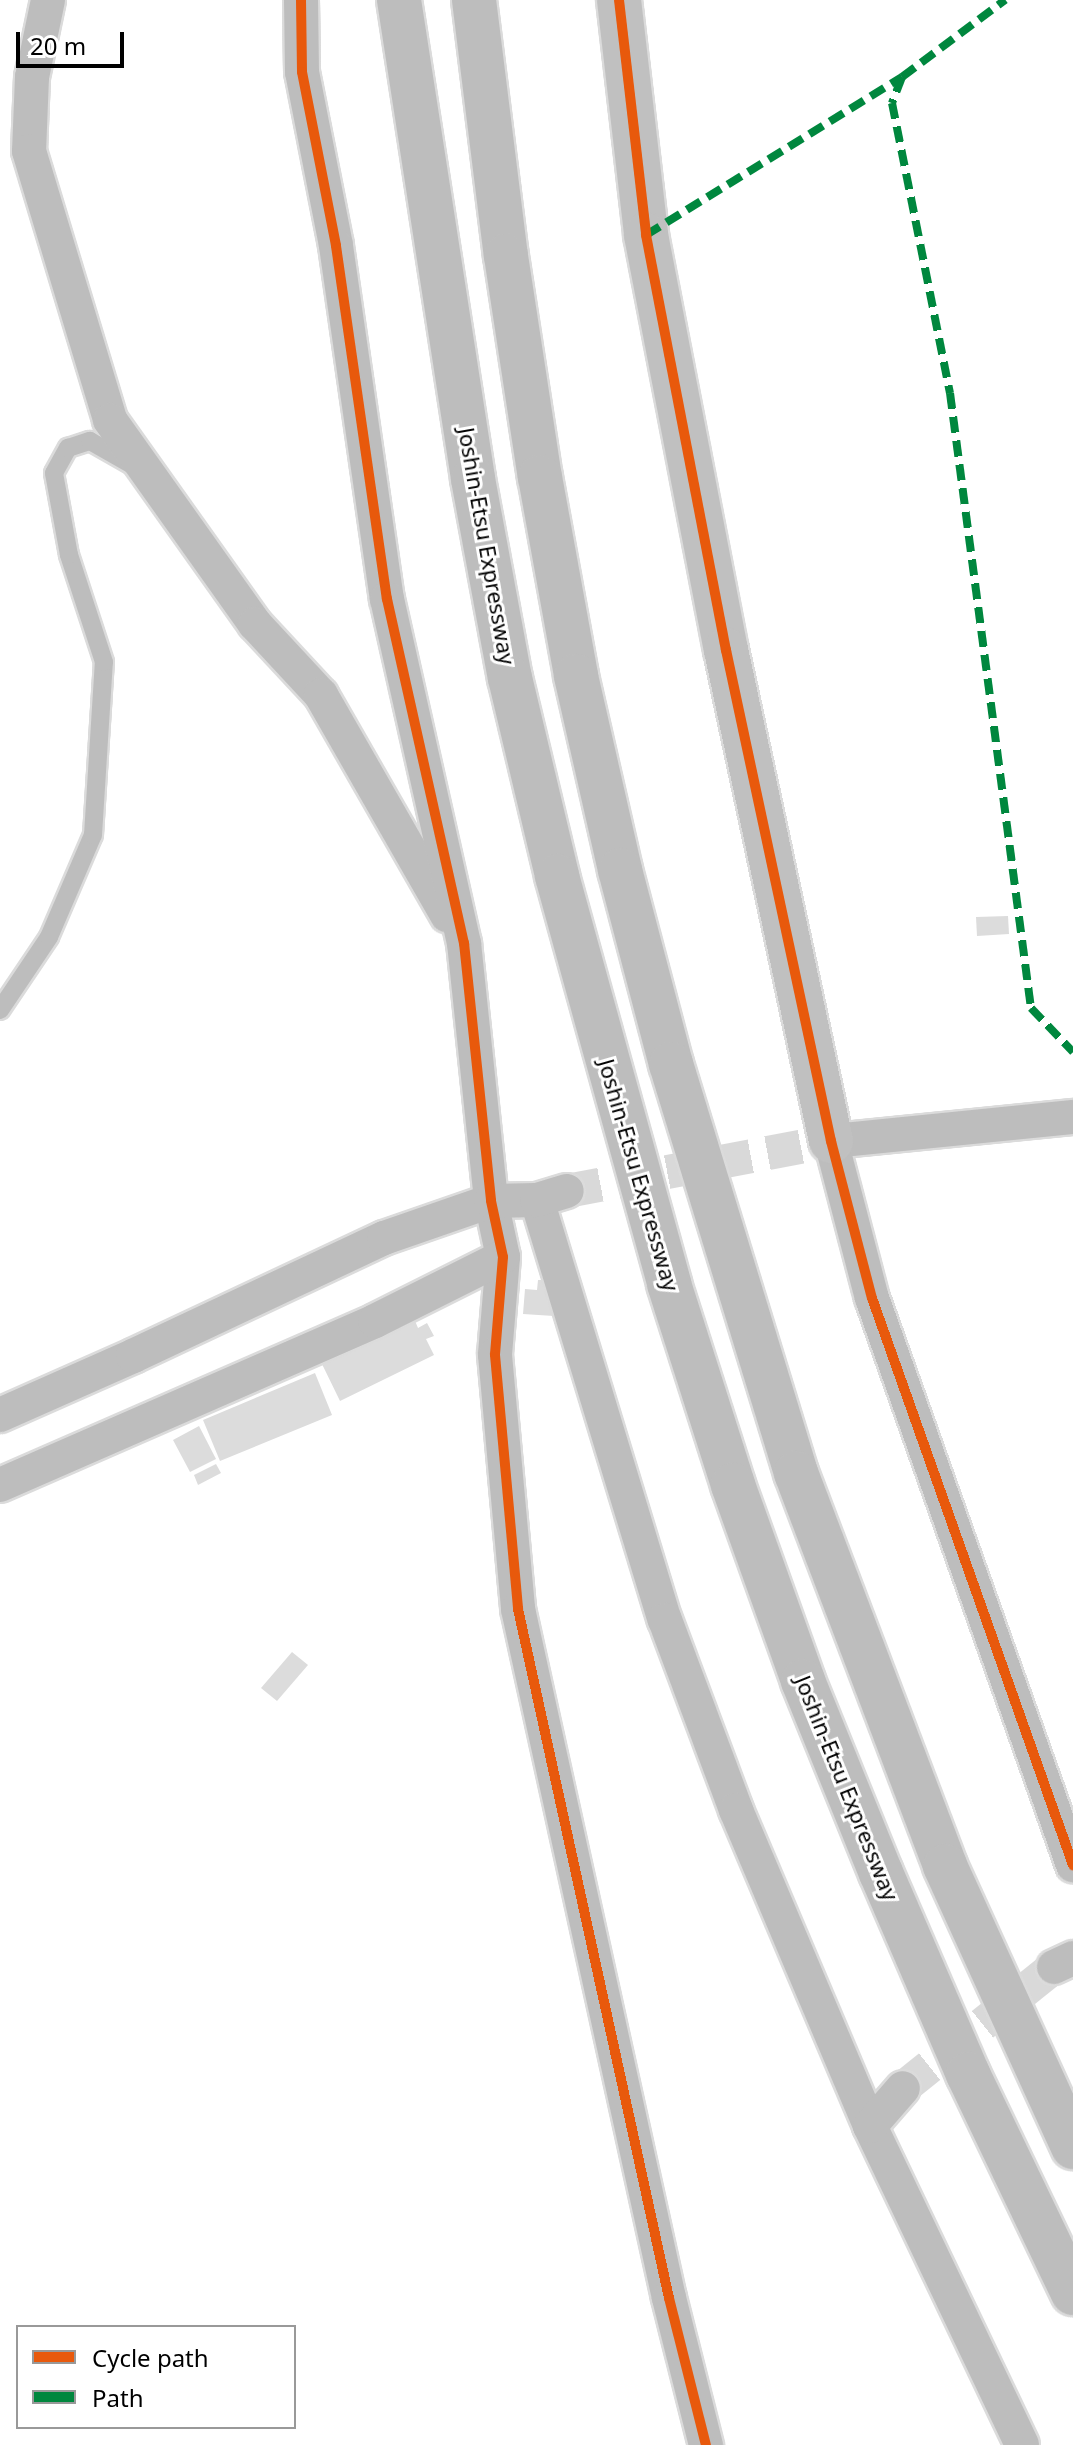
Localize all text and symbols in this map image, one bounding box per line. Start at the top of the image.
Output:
scale bar [20,16,128,66]
text: 20 m [30,29,86,62]
street label: Joshin-Etsu Expressway [453,425,521,667]
street label: Joshin-Etsu Expressway [593,1056,685,1294]
street label: Joshin-Etsu Expressway [790,1672,904,1904]
legend [16,2325,296,2429]
text: Cycle path [92,2341,209,2374]
text: Path [92,2381,143,2414]

